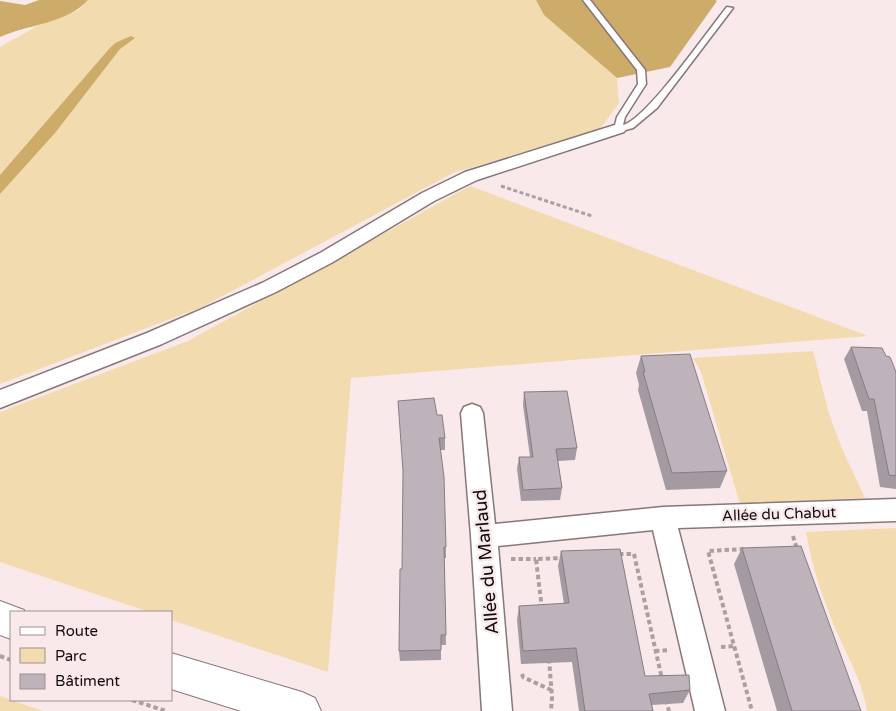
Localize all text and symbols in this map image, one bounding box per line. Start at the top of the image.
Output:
street label: Allée du Marlaud [469,489,503,635]
street label: Allée du Chabut [722,503,837,525]
legend [10,611,172,701]
text: Route [55,622,98,640]
text: Parc [55,647,87,665]
text: Bâtiment [55,672,120,690]

